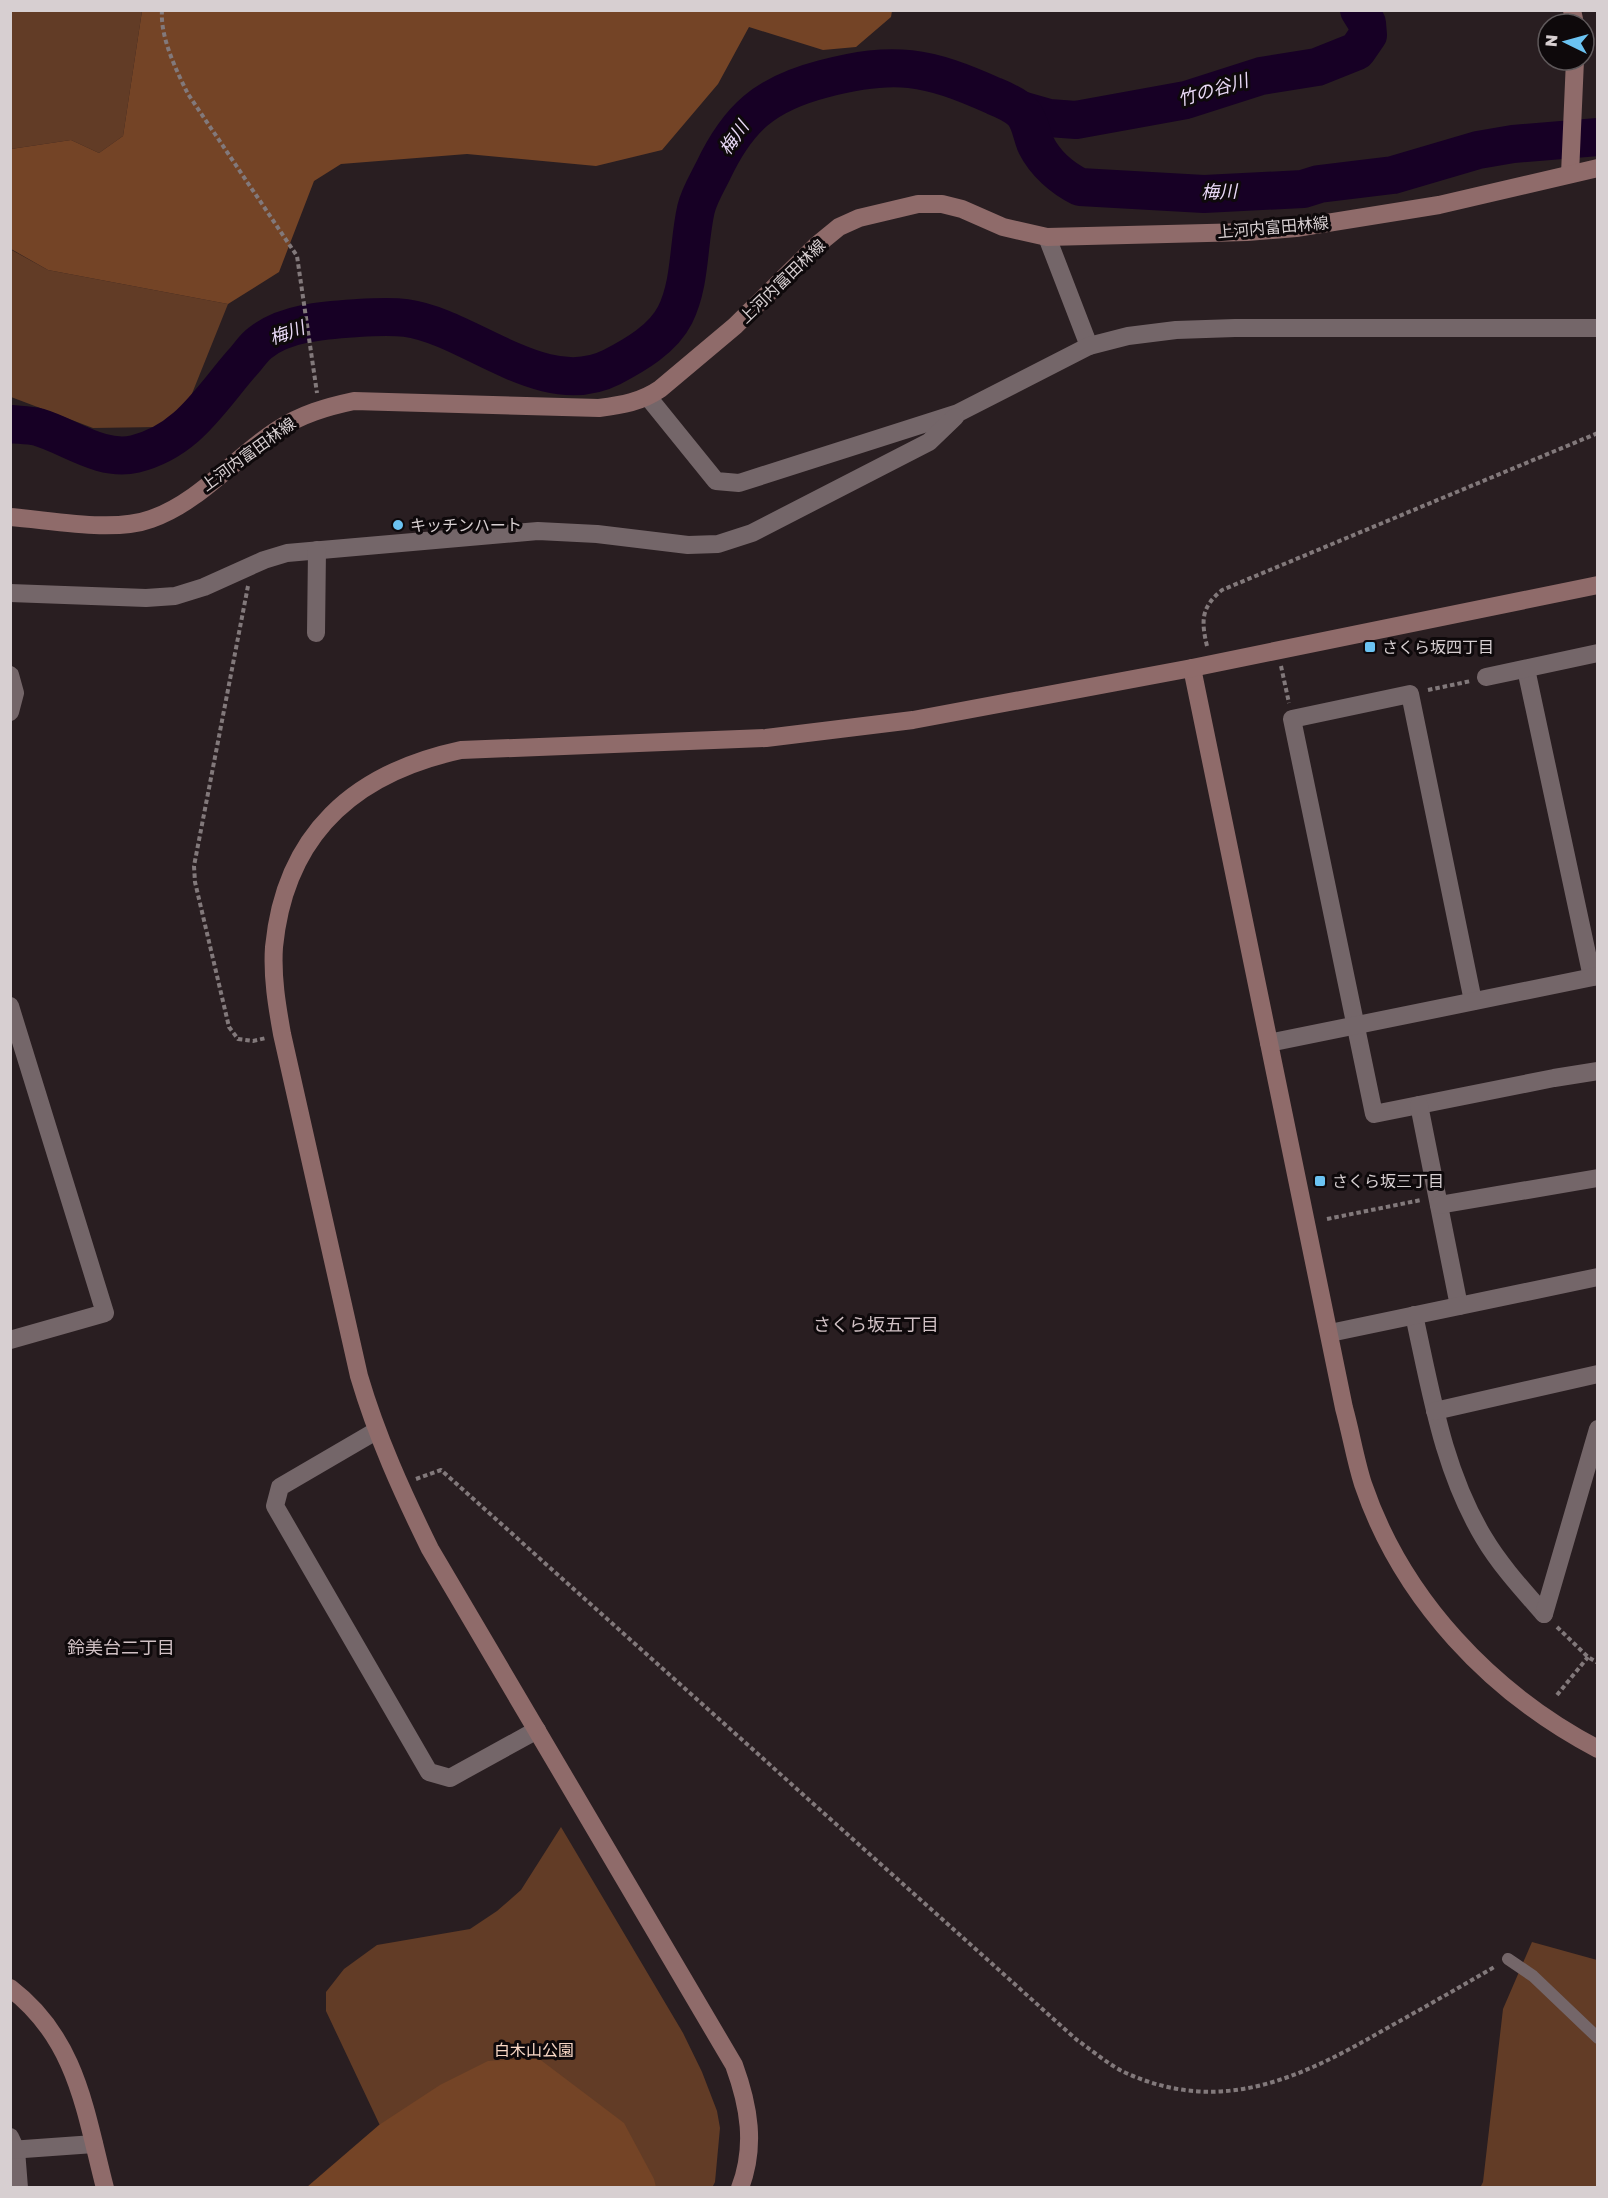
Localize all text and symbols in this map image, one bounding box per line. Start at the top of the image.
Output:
north arrow [1536,12,1596,72]
text: N [1541,34,1562,48]
water label: 竹の谷川 [1175,68,1252,110]
water label: 梅川 [714,115,754,158]
water label: 梅川 [1201,179,1239,203]
street label: 上河内富田林線 [1216,212,1330,242]
street label: 上河内富田林線 [735,235,829,327]
water label: 梅川 [266,315,309,349]
street label: 上河内富田林線 [197,413,299,495]
place label: キッチンハート [410,515,522,535]
marker: キッチンハート [391,518,405,532]
place label: さくら坂四丁目 [1382,637,1494,657]
marker: さくら坂四丁目 [1363,640,1377,654]
place label: さくら坂三丁目 [1332,1171,1444,1191]
marker: さくら坂三丁目 [1313,1174,1327,1188]
district label: さくら坂五丁目 [813,1313,939,1335]
district label: 鈴美台二丁目 [67,1636,175,1658]
park label: 白木山公園 [494,2040,574,2060]

